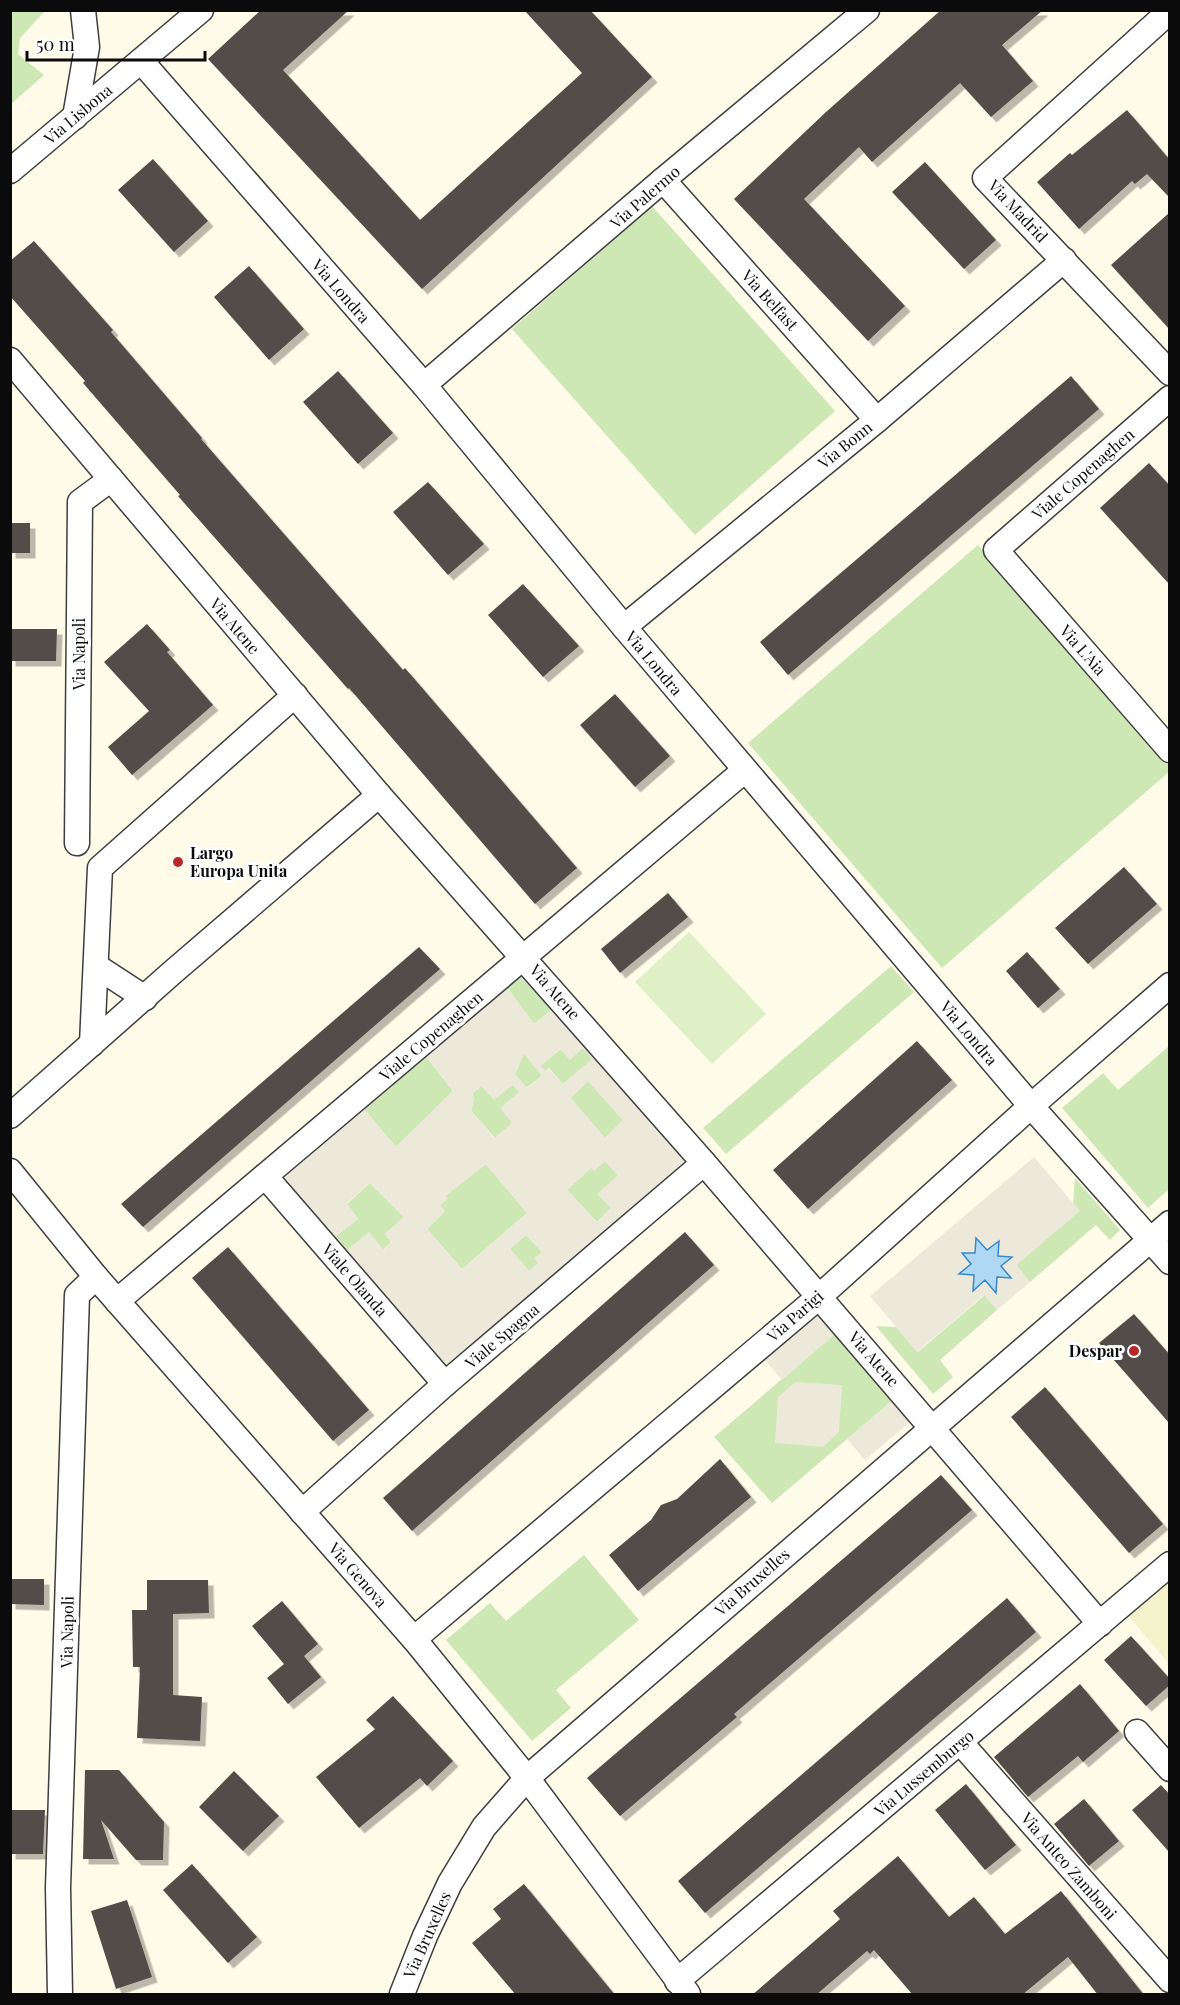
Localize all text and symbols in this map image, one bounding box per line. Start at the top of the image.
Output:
scale bar [27,24,206,62]
text: 50 m [36,32,75,56]
street label: Via Lisbona [39,79,116,149]
street label: Via Palermo [605,160,684,233]
street label: Via Madrid [983,174,1053,246]
street label: Via Londra [307,254,375,327]
street label: Via Belfast [737,264,803,335]
street label: Via Bonn [812,416,876,474]
street label: Viale Copenaghen [1026,423,1139,525]
street label: Via Atene [205,592,265,658]
street label: Via Napoli [68,618,89,691]
street label: Via L'Aia [1055,619,1111,679]
street label: Via Londra [621,625,688,699]
place label: Largo Europa Unita [190,842,288,881]
marker: Largo Europa Unita [171,855,185,869]
street label: Via Atene [525,959,585,1024]
street label: Viale Copenaghen [374,986,487,1086]
street label: Via Londra [936,995,1003,1069]
street label: Viale Olanda [317,1238,393,1320]
street label: Via Parigi [761,1285,828,1347]
street label: Viale Spagna [459,1298,543,1373]
street label: Via Atene [844,1326,904,1391]
place label: Despar [1069,1340,1123,1361]
marker: Despar [1127,1344,1141,1358]
street label: Via Genova [324,1537,392,1612]
street label: Via Bruxelles [709,1543,794,1621]
street label: Via Napoli [55,1595,78,1669]
street label: Via Lussemburgo [869,1725,978,1821]
street label: Via Anteo Zamboni [1016,1807,1122,1924]
street label: Via Bruxelles [398,1888,455,1982]

